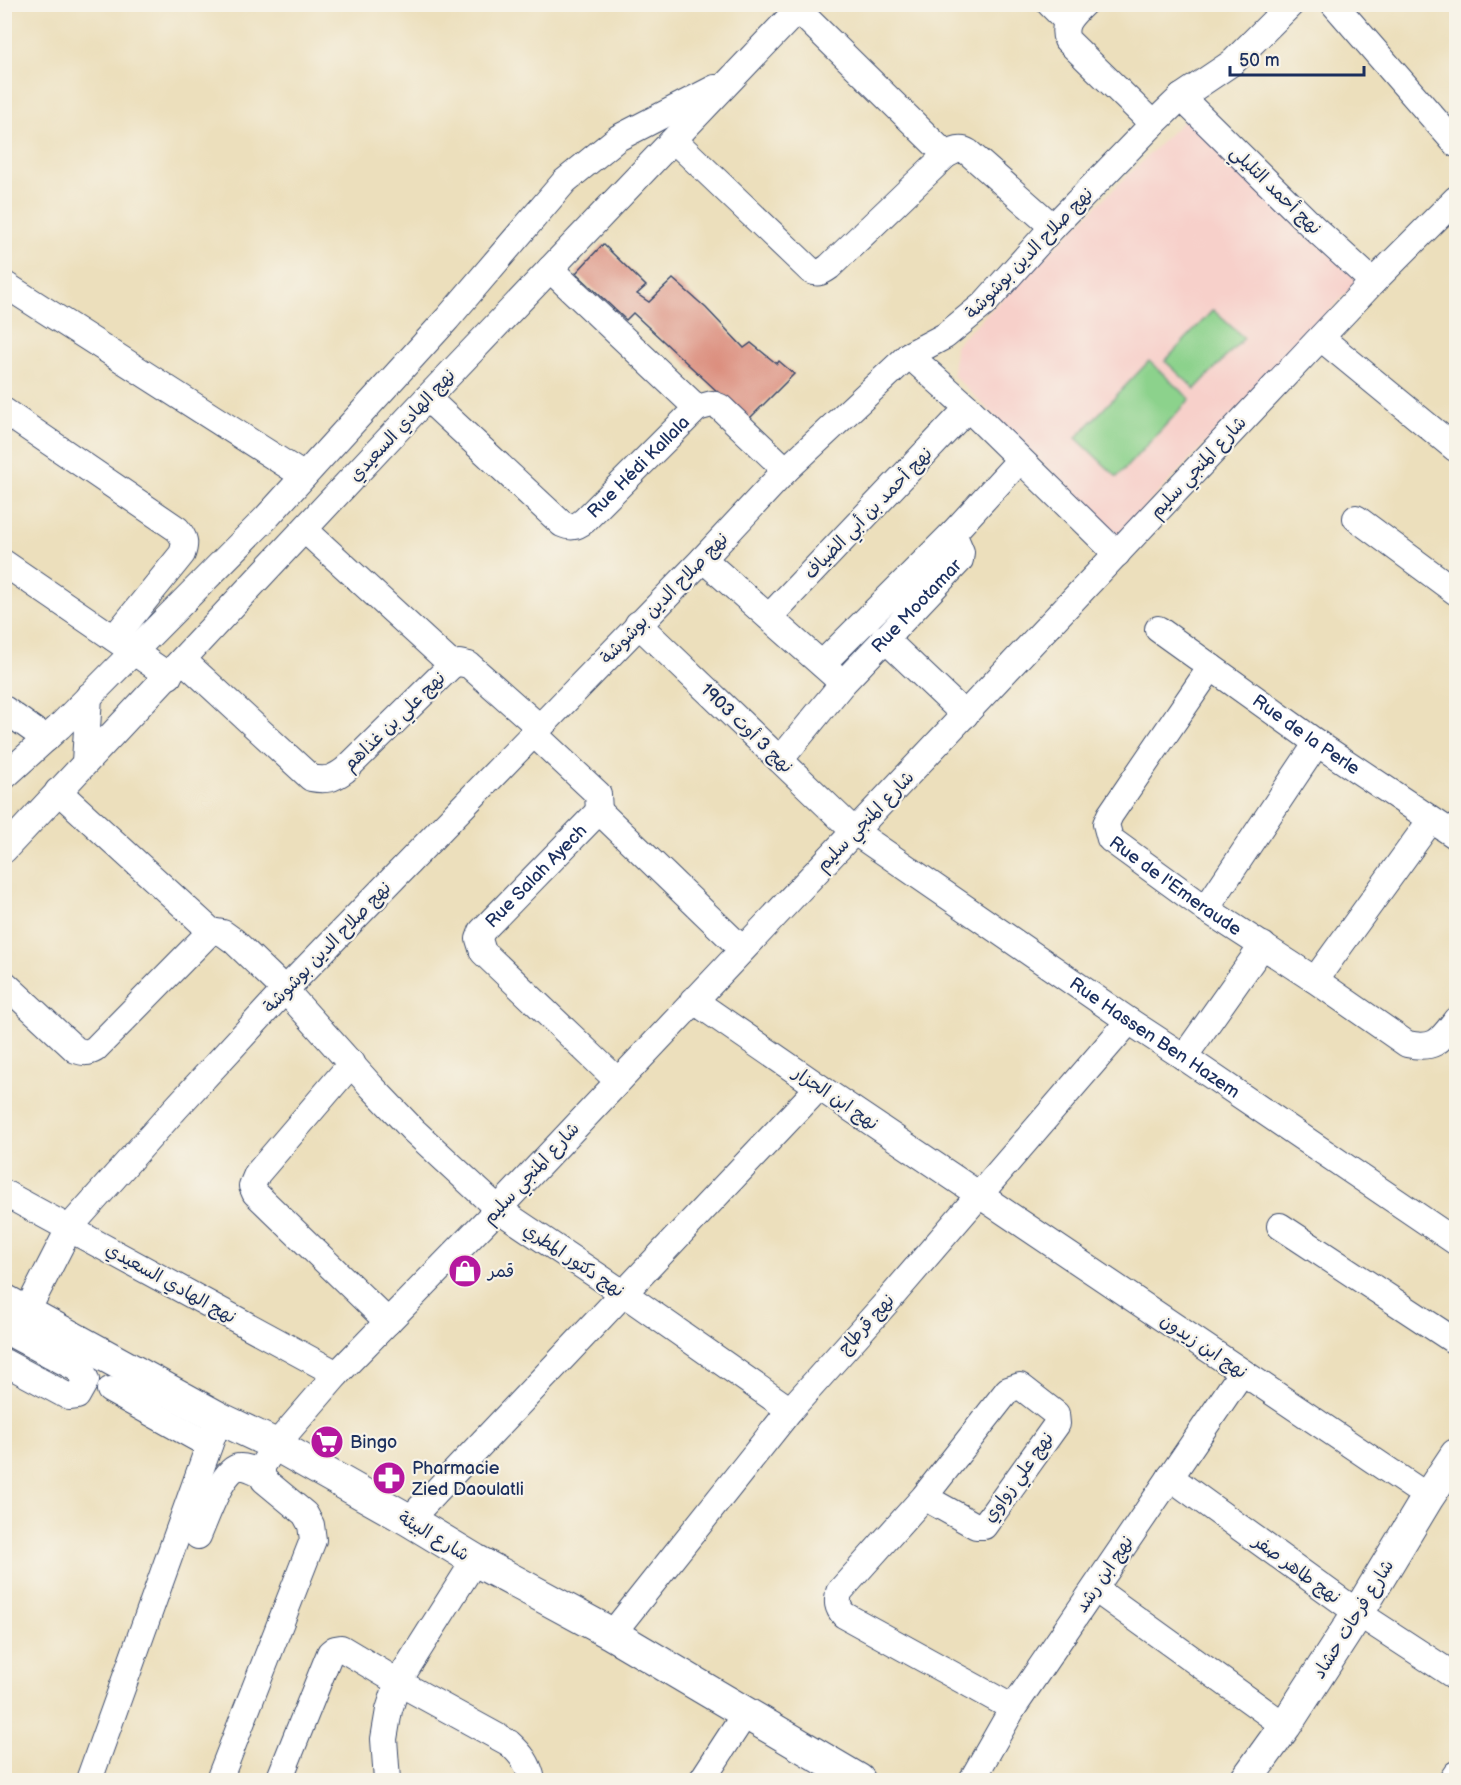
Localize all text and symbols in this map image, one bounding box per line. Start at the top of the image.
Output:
scale bar [1230,39,1364,77]
text: 50 m [1239,50,1280,71]
street label: نهج أحمد التليلي [1222,142,1325,243]
street label: نهج صلاح الدين بوشوشة [961,183,1098,324]
street label: نهج الهادي السعيدي [345,365,461,487]
street label: Rue Hédi Kallala [583,412,694,523]
street label: شارع المنجي سليم [1146,412,1255,526]
street label: نهج أحمد بن أبي الضياف [800,443,940,587]
street label: نهج صلاح الدين بوشوشة [596,528,733,669]
street label: Rue Mootamar [867,555,966,657]
street label: نهج علي بن غذاهم [339,667,453,779]
street label: نهج 3 أوت 1903 [696,679,797,778]
street label: Rue de la Perle [1248,690,1364,780]
street label: شارع المنجي سليم [812,767,922,879]
street label: Rue Salah Ayech [481,820,591,932]
street label: Rue de l'Emeraude [1105,832,1245,940]
street label: نهج صلاح الدين بوشوشة [259,877,396,1018]
street label: Rue Hassen Ben Hazem [1065,973,1244,1103]
street label: نهج ابن الجزار [787,1061,882,1135]
street label: شارع المنجي سليم [479,1118,588,1232]
street label: نهج دكتور المطري [518,1219,628,1304]
street label: نهج الهادي السعيدي [101,1239,240,1330]
shop icon: قمر [447,1253,483,1289]
place label: قمر [486,1261,514,1282]
street label: نهج قرطاج [834,1290,900,1360]
street label: نهج ابن زيدون [1156,1310,1251,1384]
supermarket icon: Bingo [309,1424,345,1460]
street label: نهج علي زواوي [979,1428,1062,1529]
place label: Bingo [350,1432,397,1453]
place label: Pharmacie Zied Daoulatli [411,1458,524,1500]
pharmacy icon: Pharmacie Zied Daoulatli [371,1460,407,1496]
street label: شارع البيئة [394,1507,473,1567]
street label: نهج طاهر صفر [1247,1530,1344,1609]
street label: نهج ابن رشد [1071,1532,1139,1617]
street label: شارع فرحات حشاد [1308,1556,1399,1683]

